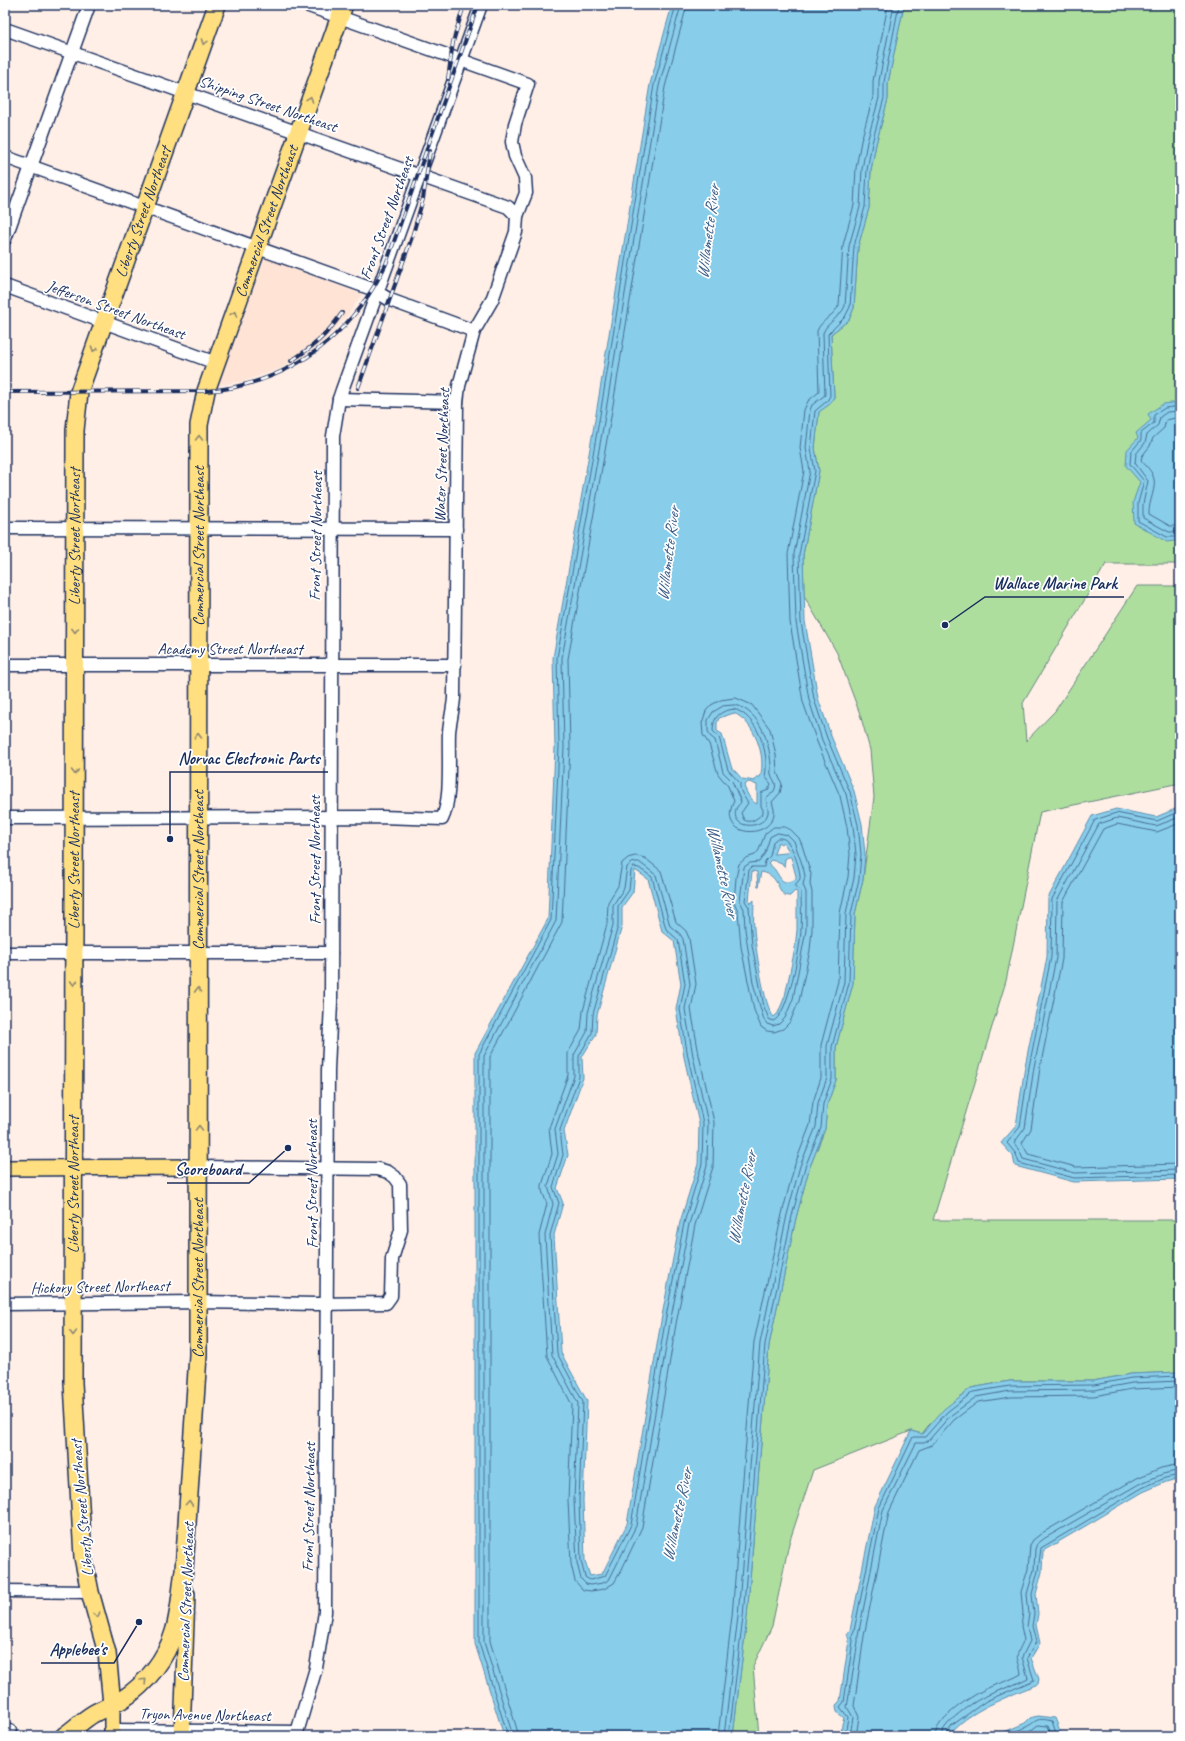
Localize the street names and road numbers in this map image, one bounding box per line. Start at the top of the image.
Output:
street label: Shipping Street Northeast [196,71,341,138]
street label: Liberty Street Northeast [111,141,177,280]
street label: Commercial Street Northeast [230,141,304,300]
street label: Front Street Northeast [356,152,419,282]
street label: Jefferson Street Northeast [43,275,189,345]
street label: Water Street Northeast [430,386,454,522]
street label: Liberty Street Northeast [65,465,85,605]
street label: Commercial Street Northeast [189,465,209,626]
street label: Front Street Northeast [305,470,327,601]
street label: Academy Street Northeast [158,639,305,659]
street label: Liberty Street Northeast [64,789,84,929]
street label: Commercial Street Northeast [188,789,209,950]
street label: Front Street Northeast [305,794,325,925]
street label: Liberty Street Northeast [63,1113,84,1253]
street label: Front Street Northeast [302,1118,322,1249]
street label: Commercial Street Northeast [188,1197,208,1358]
street label: Hickory Street Northeast [30,1276,172,1298]
street label: Liberty Street Northeast [66,1436,98,1577]
street label: Front Street Northeast [298,1441,320,1572]
street label: Commercial Street Northeast [173,1520,199,1682]
street label: Tryon Avenue Northeast [139,1704,272,1726]

